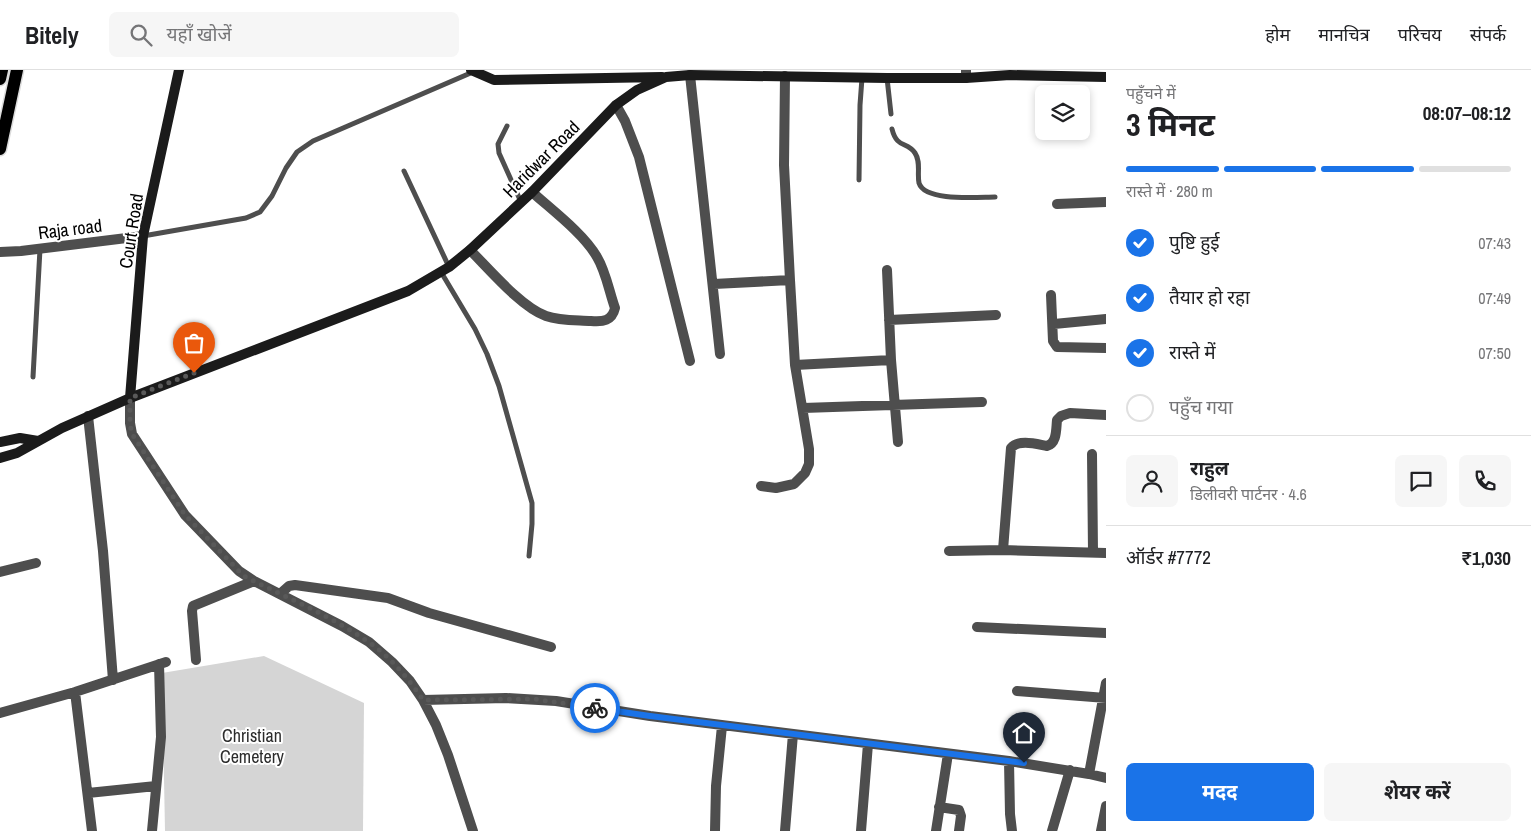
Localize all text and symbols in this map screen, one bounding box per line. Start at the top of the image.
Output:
search box [109,12,459,57]
text: Bitely [25,19,79,51]
icon: search [127,21,155,49]
text: यहाँ खोजें [167,21,232,47]
text: होम [1265,22,1290,47]
text: मानचित्र [1318,22,1370,47]
text: परिचय [1398,22,1442,47]
text: संपर्क [1470,22,1506,47]
text: पहुँचने में [1126,82,1176,104]
map controls [1035,85,1090,140]
button: layers [1035,85,1090,140]
text: 08:07–08:12 [1423,100,1511,126]
text: 3 मिनट [1126,103,1215,146]
street label: Haridwar Road [497,115,585,203]
text: रास्ते में · 280 m [1126,180,1213,202]
street label: Court Road [113,192,149,270]
street label: Raja road [37,213,103,245]
icon: check [1126,229,1154,257]
text: पुष्टि हुई [1169,229,1220,255]
text: 07:43 [1478,232,1511,254]
icon: check [1126,284,1154,312]
text: तैयार हो रहा [1169,284,1250,310]
text: 07:49 [1478,287,1511,309]
pin [173,322,215,373]
icon: bag [180,329,208,357]
icon: check [1126,339,1154,367]
text: रास्ते में [1169,339,1216,365]
text: 07:50 [1478,342,1511,364]
text: पहुँच गया [1169,394,1233,420]
button: person [1126,455,1178,507]
text: राहुल [1190,455,1229,481]
button: chat [1395,455,1447,507]
button: phone [1459,455,1511,507]
text: डिलीवरी पार्टनर · 4.6 [1190,483,1307,505]
text: ऑर्डर #7772 [1126,544,1211,570]
text: ₹1,030 [1461,545,1511,571]
courier [570,683,620,733]
icon: bike [581,694,609,722]
pin [1003,712,1045,763]
icon: home [1010,719,1038,747]
park label: Christian Cemetery [220,723,285,769]
button: मदद [1126,763,1314,821]
button: शेयर करें [1324,763,1511,821]

